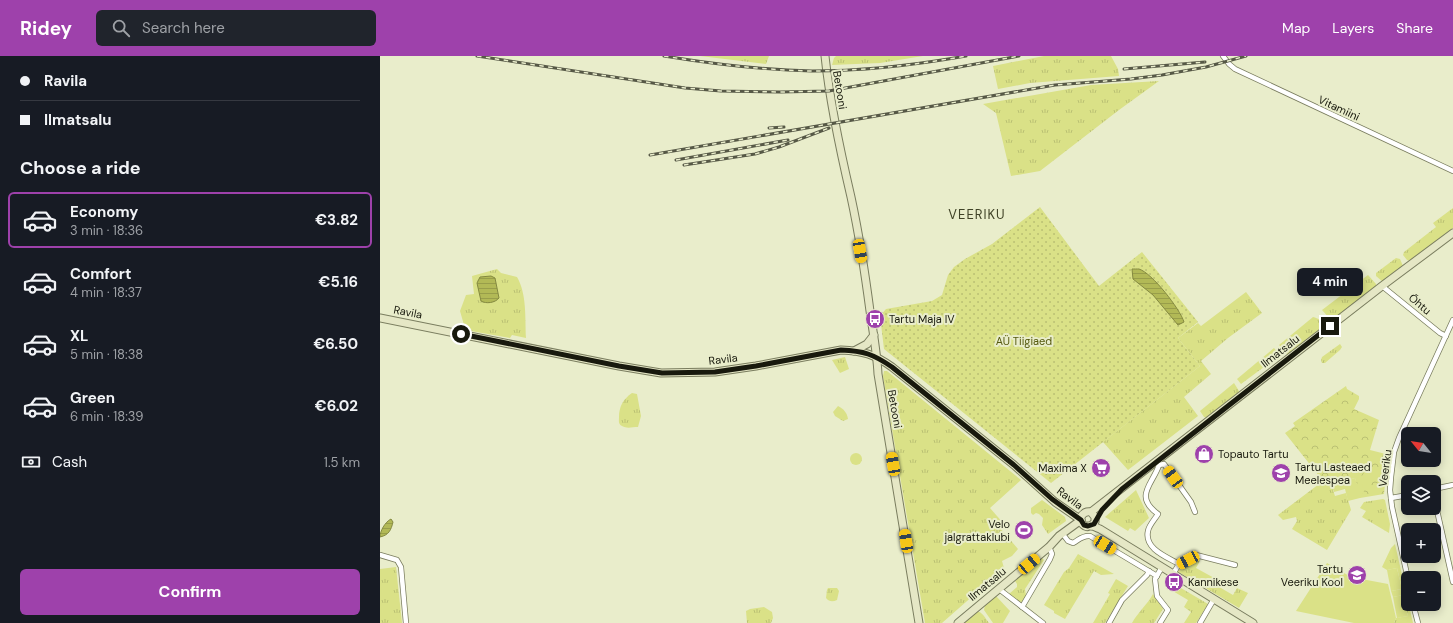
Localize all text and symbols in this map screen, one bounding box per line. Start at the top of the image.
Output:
search box [96,10,376,46]
text: Ridey [20,16,72,41]
icon: search [110,17,132,39]
text: Search here [142,18,225,38]
text: Map [1282,19,1310,37]
text: Layers [1332,19,1374,37]
text: Share [1396,19,1433,37]
street label: Betooni [830,70,850,110]
text: Ravila [44,71,87,91]
street label: Vitamiini [1316,92,1362,124]
text: Ilmatsalu [44,110,111,130]
text: Choose a ride [20,156,141,180]
icon: car [22,202,58,238]
text: Economy [70,202,138,222]
district label: VEERIKU [948,206,1006,223]
text: €3.82 [315,210,358,230]
text: 3 min · 18:36 [70,222,143,239]
car [852,238,868,264]
icon: car [22,264,58,300]
text: Comfort [70,264,131,284]
callout: 4 min [1297,268,1363,296]
text: €5.16 [319,272,358,292]
text: 4 min [1312,273,1348,290]
text: 4 min · 18:37 [70,284,142,301]
street label: Õhtu [1406,290,1434,318]
street label: Ravila [392,302,424,322]
bus stop icon: Tartu Maja IV [864,308,886,330]
place label: Tartu Maja IV [889,312,955,326]
route end [1321,317,1339,335]
route start [452,325,470,343]
icon: car [22,326,58,362]
text: XL [70,326,88,346]
street label: Ilmatsalu [1258,332,1302,370]
text: €6.50 [313,334,358,354]
park label: AÜ Tiigiaed [996,334,1052,348]
text: 5 min · 18:38 [70,346,143,363]
street label: Ravila [708,350,738,368]
icon: car [22,388,58,424]
text: Green [70,388,115,408]
street label: Betooni [885,389,905,429]
text: €6.02 [315,396,358,416]
text: 6 min · 18:39 [70,408,143,425]
north arrow [1401,427,1441,467]
map controls [1401,427,1441,611]
shop icon: Topauto Tartu [1193,443,1215,465]
place label: Topauto Tartu [1218,447,1289,461]
street label: Veeriku [1375,448,1395,488]
icon: cash [20,451,42,473]
car [885,451,901,477]
text: Cash [52,452,87,472]
text: 1.5 km [324,454,360,471]
supermarket icon: Maxima X [1090,457,1112,479]
place label: Tartu Lasteaed Meelespea [1295,460,1371,487]
place label: Maxima X [1038,461,1087,475]
school or university icon: Tartu Lasteaed Meelespea [1270,462,1292,484]
car [1161,464,1185,490]
button: layers [1401,475,1441,515]
street label: Ravila [1054,484,1086,512]
place label: Velo jalgrattaklubi [943,517,1010,544]
sports icon: Velo jalgrattaklubi [1013,519,1035,541]
button: + [1401,523,1441,563]
car [898,528,914,554]
car [1092,534,1118,556]
car [1175,549,1201,571]
car [1016,552,1042,576]
place label: Tartu Veeriku Kool [1281,562,1343,589]
street label: Ilmatsalu [965,564,1009,604]
school or university icon: Tartu Veeriku Kool [1346,564,1368,586]
button: Confirm [20,569,360,615]
bus stop icon: Kannikese [1163,571,1185,593]
button: − [1401,571,1441,611]
place label: Kannikese [1188,575,1239,589]

